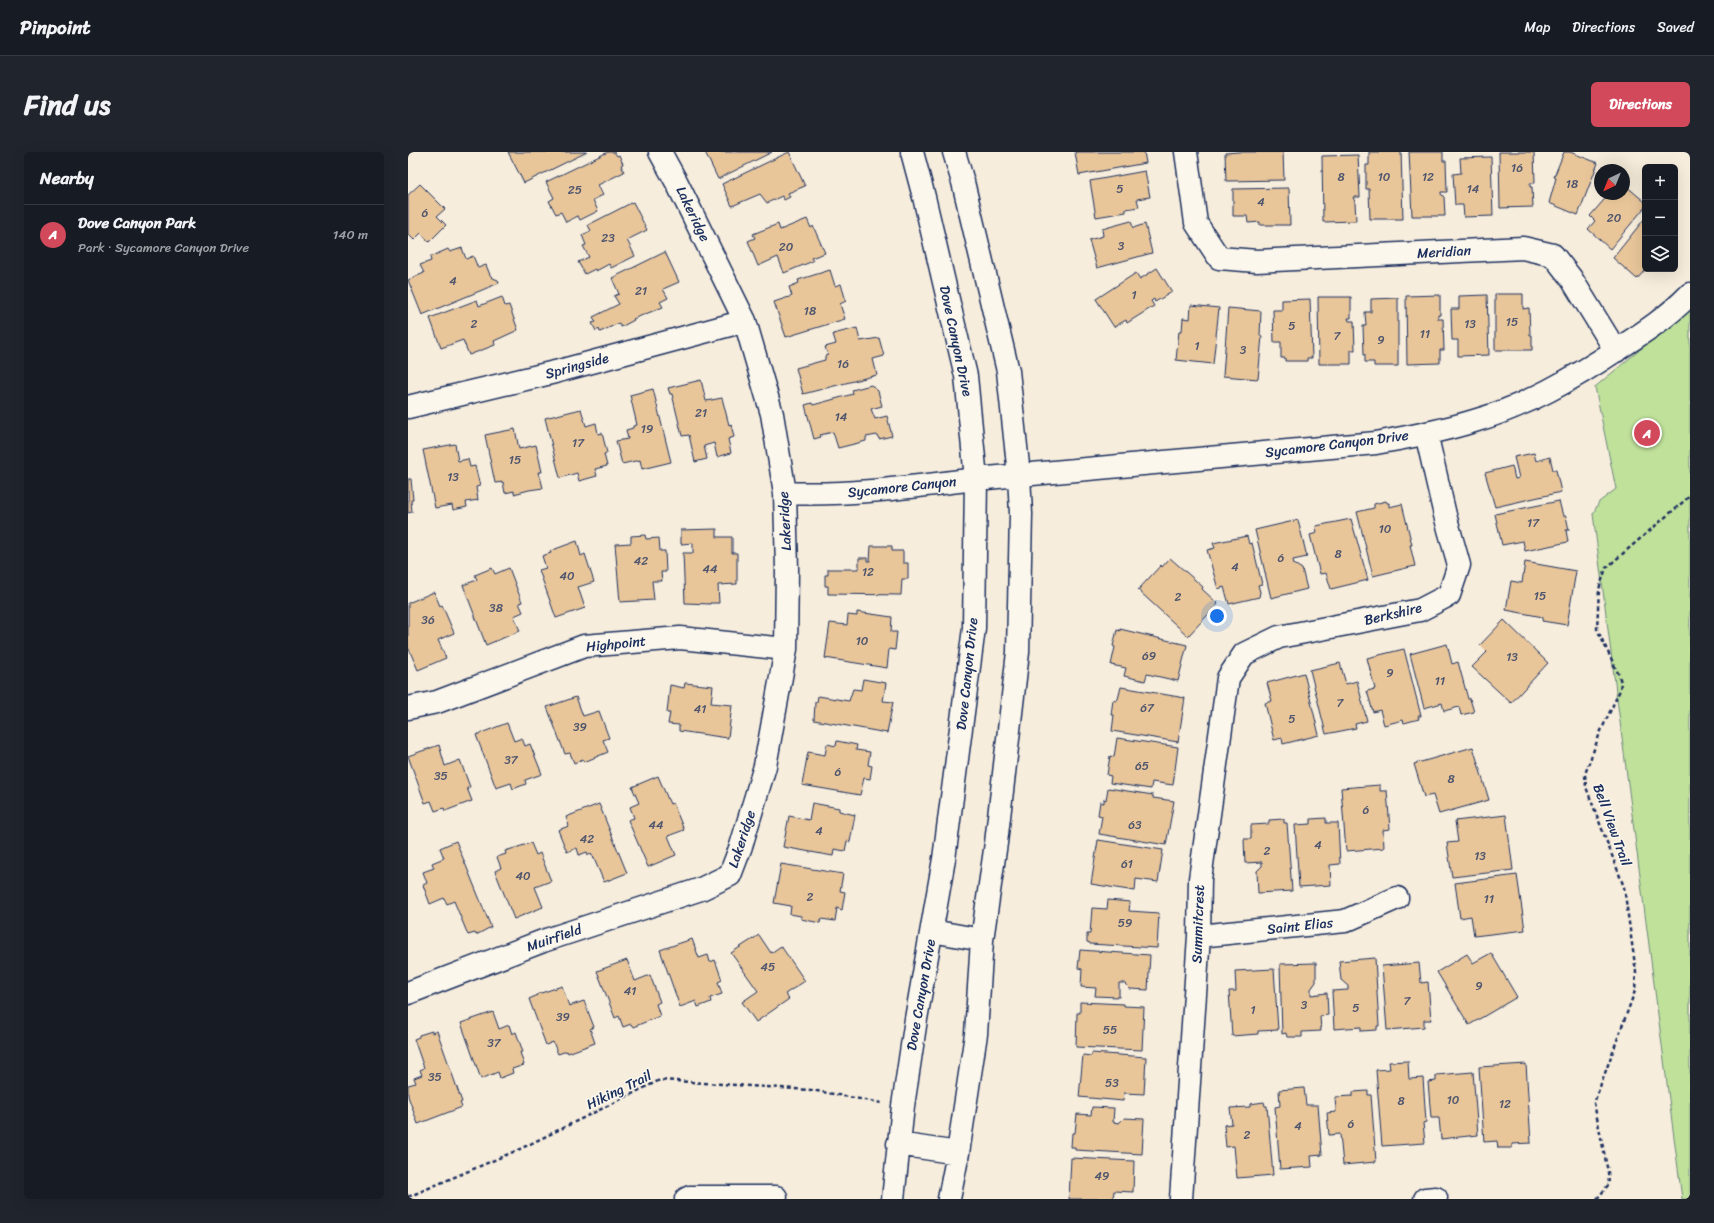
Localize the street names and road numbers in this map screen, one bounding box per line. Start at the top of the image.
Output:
street label: Lakeridge [669,182,717,246]
street label: Meridian [1416,238,1472,266]
street label: Dove Canyon Drive [932,283,980,399]
street label: Springside [542,345,612,386]
street label: Sycamore Canyon Drive [1264,423,1410,465]
street label: Sycamore Canyon [846,469,958,505]
street label: Lakeridge [771,491,799,551]
street label: Berkshire [1362,595,1425,633]
street label: Dove Canyon Drive [949,616,985,731]
street label: Highpoint [585,628,647,660]
street label: Bell View Trail [1586,780,1639,871]
street label: Lakeridge [721,807,763,871]
street label: Summitcrest [1184,884,1212,964]
street label: Saint Elias [1266,910,1335,942]
street label: Muirfield [523,916,587,959]
street label: Dove Canyon Drive [899,937,943,1053]
street label: Hiking Trail [582,1063,657,1117]

